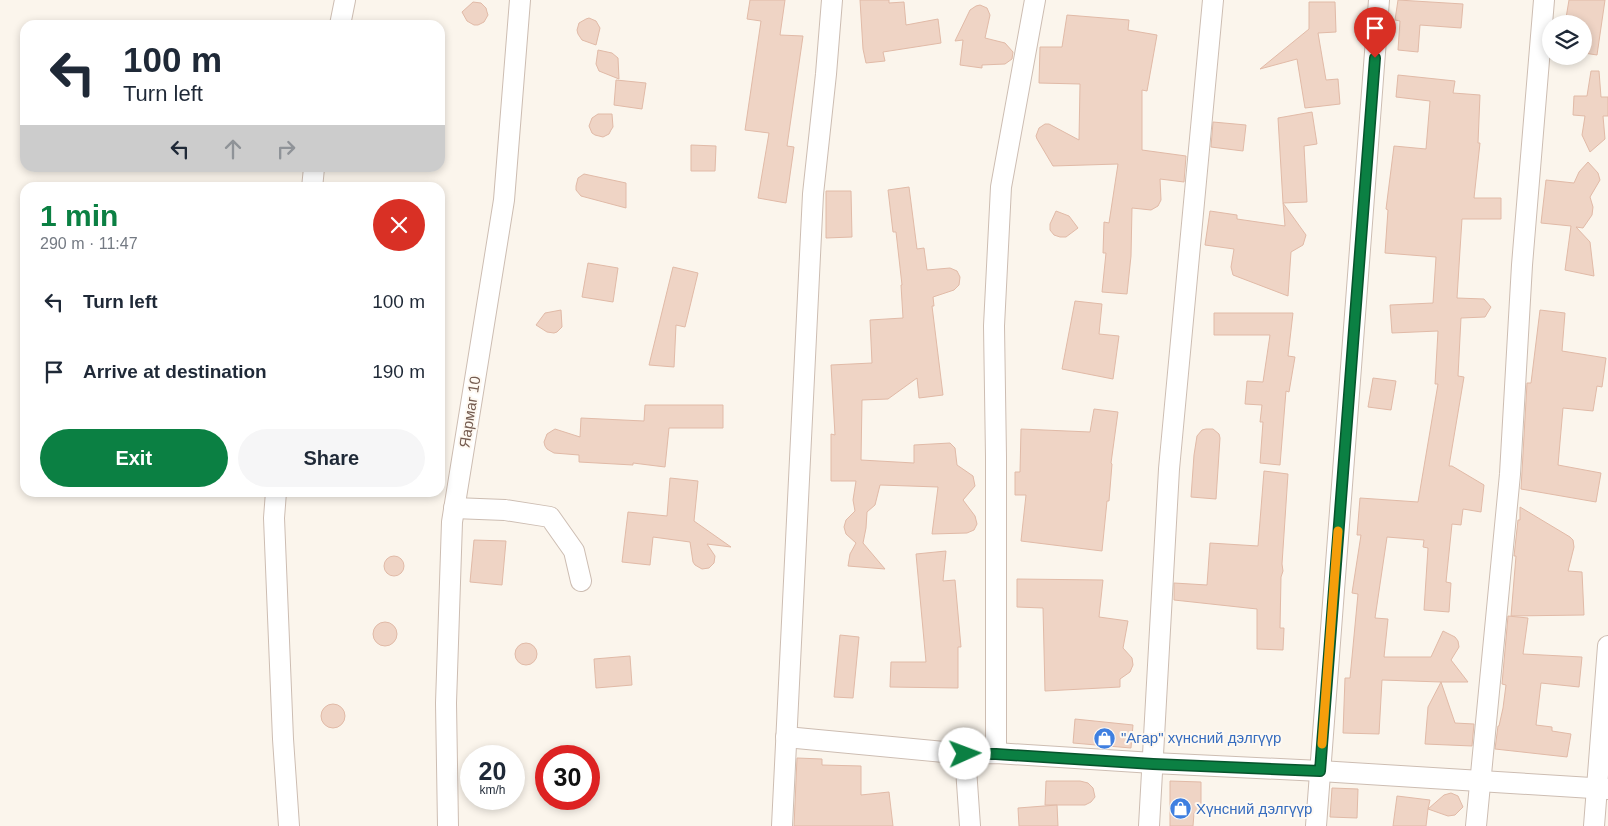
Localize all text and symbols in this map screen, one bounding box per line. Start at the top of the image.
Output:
pin [1354,7,1396,58]
icon: arrive [1361,14,1389,42]
map controls [1542,15,1592,65]
button: layers [1542,15,1592,65]
icon: left [40,40,105,105]
text: 100 m [123,40,222,79]
text: Turn left [123,81,203,106]
icon: left [166,135,194,163]
icon: ahead [219,135,247,163]
icon: right [272,135,300,163]
text: 1 min [40,199,118,232]
button: close [373,199,425,251]
text: 290 m · 11:47 [40,235,138,252]
icon: left [40,288,68,316]
text: Turn left [83,291,158,312]
text: 100 m [372,291,425,312]
icon: arrive [40,358,68,386]
text: Arrive at destination [83,361,267,382]
text: 190 m [372,361,425,382]
street label: Яармаг 10 [455,375,484,449]
button: Exit [40,429,228,487]
button: Share [238,429,425,487]
shop icon: "Агар" хүнсний дэлгүүр [1093,726,1117,750]
position arrow [938,727,990,779]
place label: "Агар" хүнсний дэлгүүр [1121,729,1281,746]
speed limit sign: 30 [535,745,600,810]
text: 20 [479,757,506,785]
text: km/h [479,783,506,797]
shop icon: Хүнсний дэлгүүр [1168,797,1192,821]
place label: Хүнсний дэлгүүр [1196,800,1312,817]

